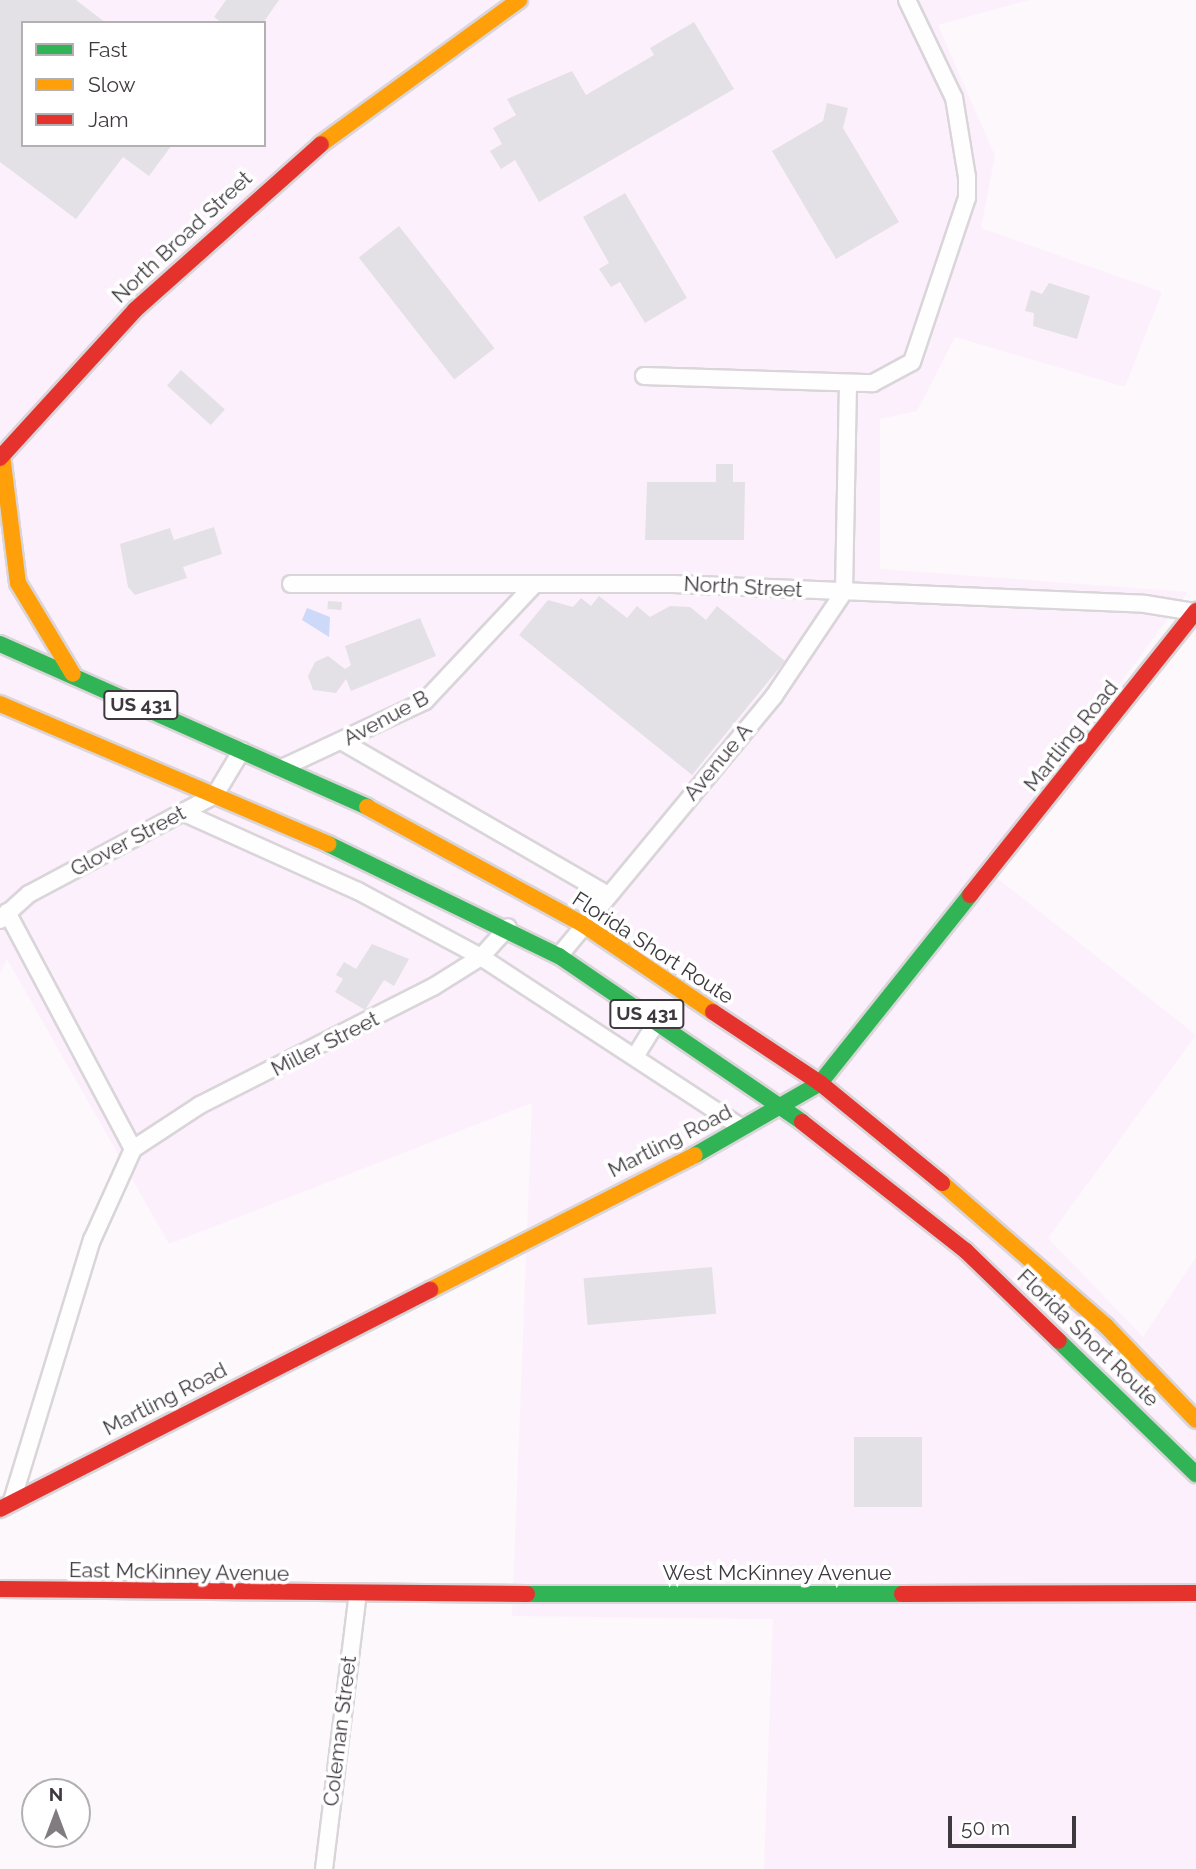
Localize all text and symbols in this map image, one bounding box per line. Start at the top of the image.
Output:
legend [21,21,266,147]
text: Fast [88,37,128,62]
text: Slow [88,72,136,97]
text: Jam [88,107,129,132]
street label: North Broad Street [107,166,257,308]
street label: North Street [683,571,803,603]
street label: Martling Road [1019,675,1123,797]
street label: Avenue B [339,685,433,751]
road number: US 431 [102,690,180,720]
street label: Avenue A [678,718,758,806]
street label: Glover Street [66,800,190,882]
street label: Florida Short Route [568,886,738,1010]
road number: US 431 [608,998,686,1030]
street label: Miller Street [267,1006,383,1082]
street label: Martling Road [604,1099,736,1183]
street label: Florida Short Route [1012,1264,1164,1412]
street label: Martling Road [99,1357,231,1441]
street label: East McKinney Avenue [68,1557,290,1587]
street label: West McKinney Avenue [662,1560,892,1586]
street label: Coleman Street [318,1654,362,1808]
north arrow [21,1778,91,1848]
text: N [49,1783,63,1805]
scale bar [951,1802,1079,1846]
text: 50 m [961,1815,1010,1840]

